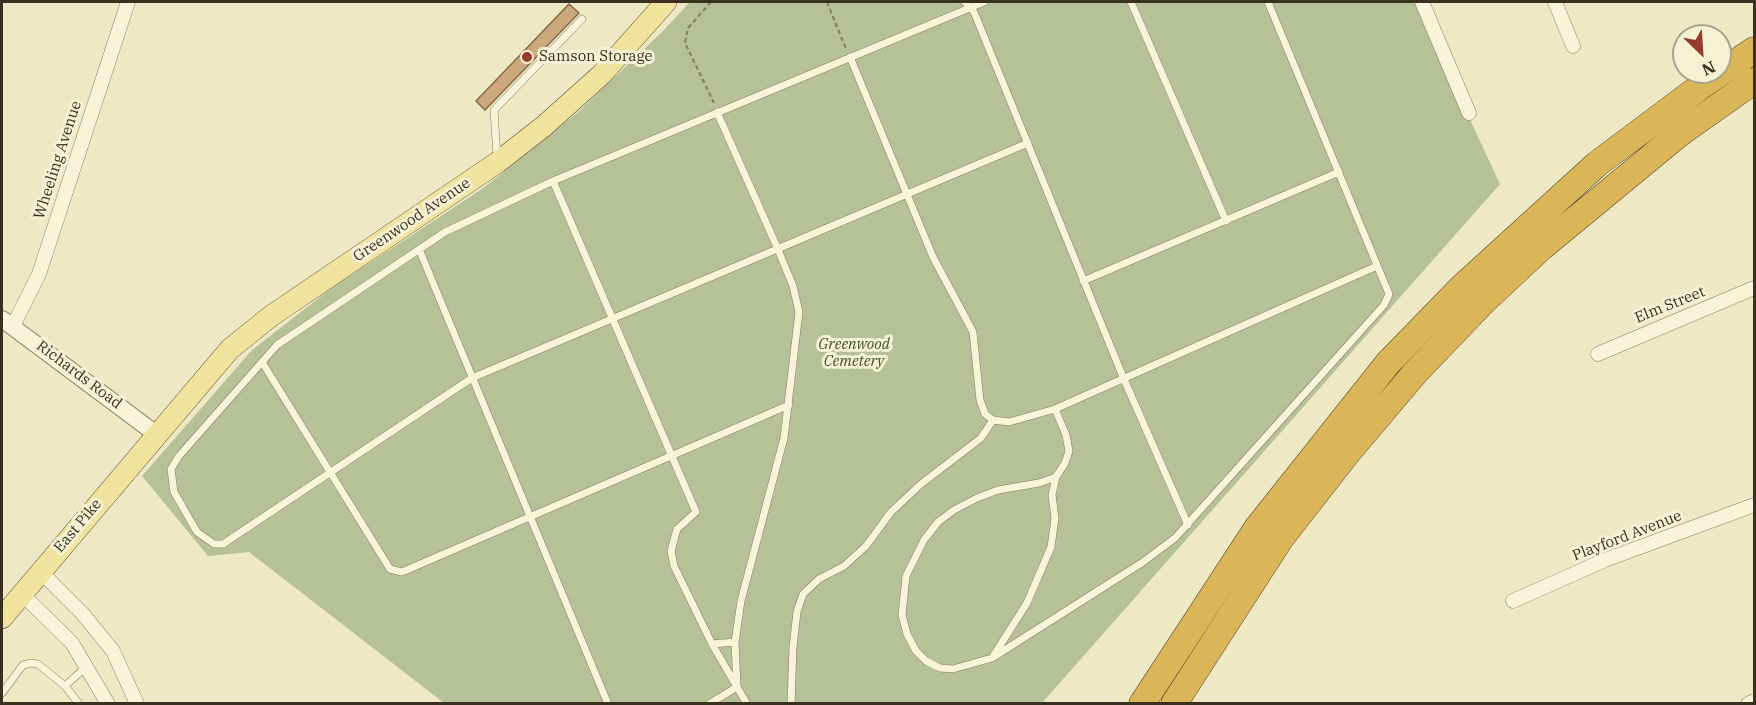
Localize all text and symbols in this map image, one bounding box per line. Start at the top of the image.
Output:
north arrow [1672,24,1732,84]
place label: Samson Storage [539,48,653,66]
marker: Samson Storage [520,50,534,64]
text: N [1699,57,1719,80]
street label: Wheeling Avenue [30,99,86,221]
street label: Greenwood Avenue [350,174,474,266]
street label: Elm Street [1632,283,1708,327]
park label: Greenwood Cemetery [818,336,890,371]
street label: Richards Road [33,337,125,413]
street label: East Pike [50,496,106,556]
street label: Playford Avenue [1570,507,1684,565]

